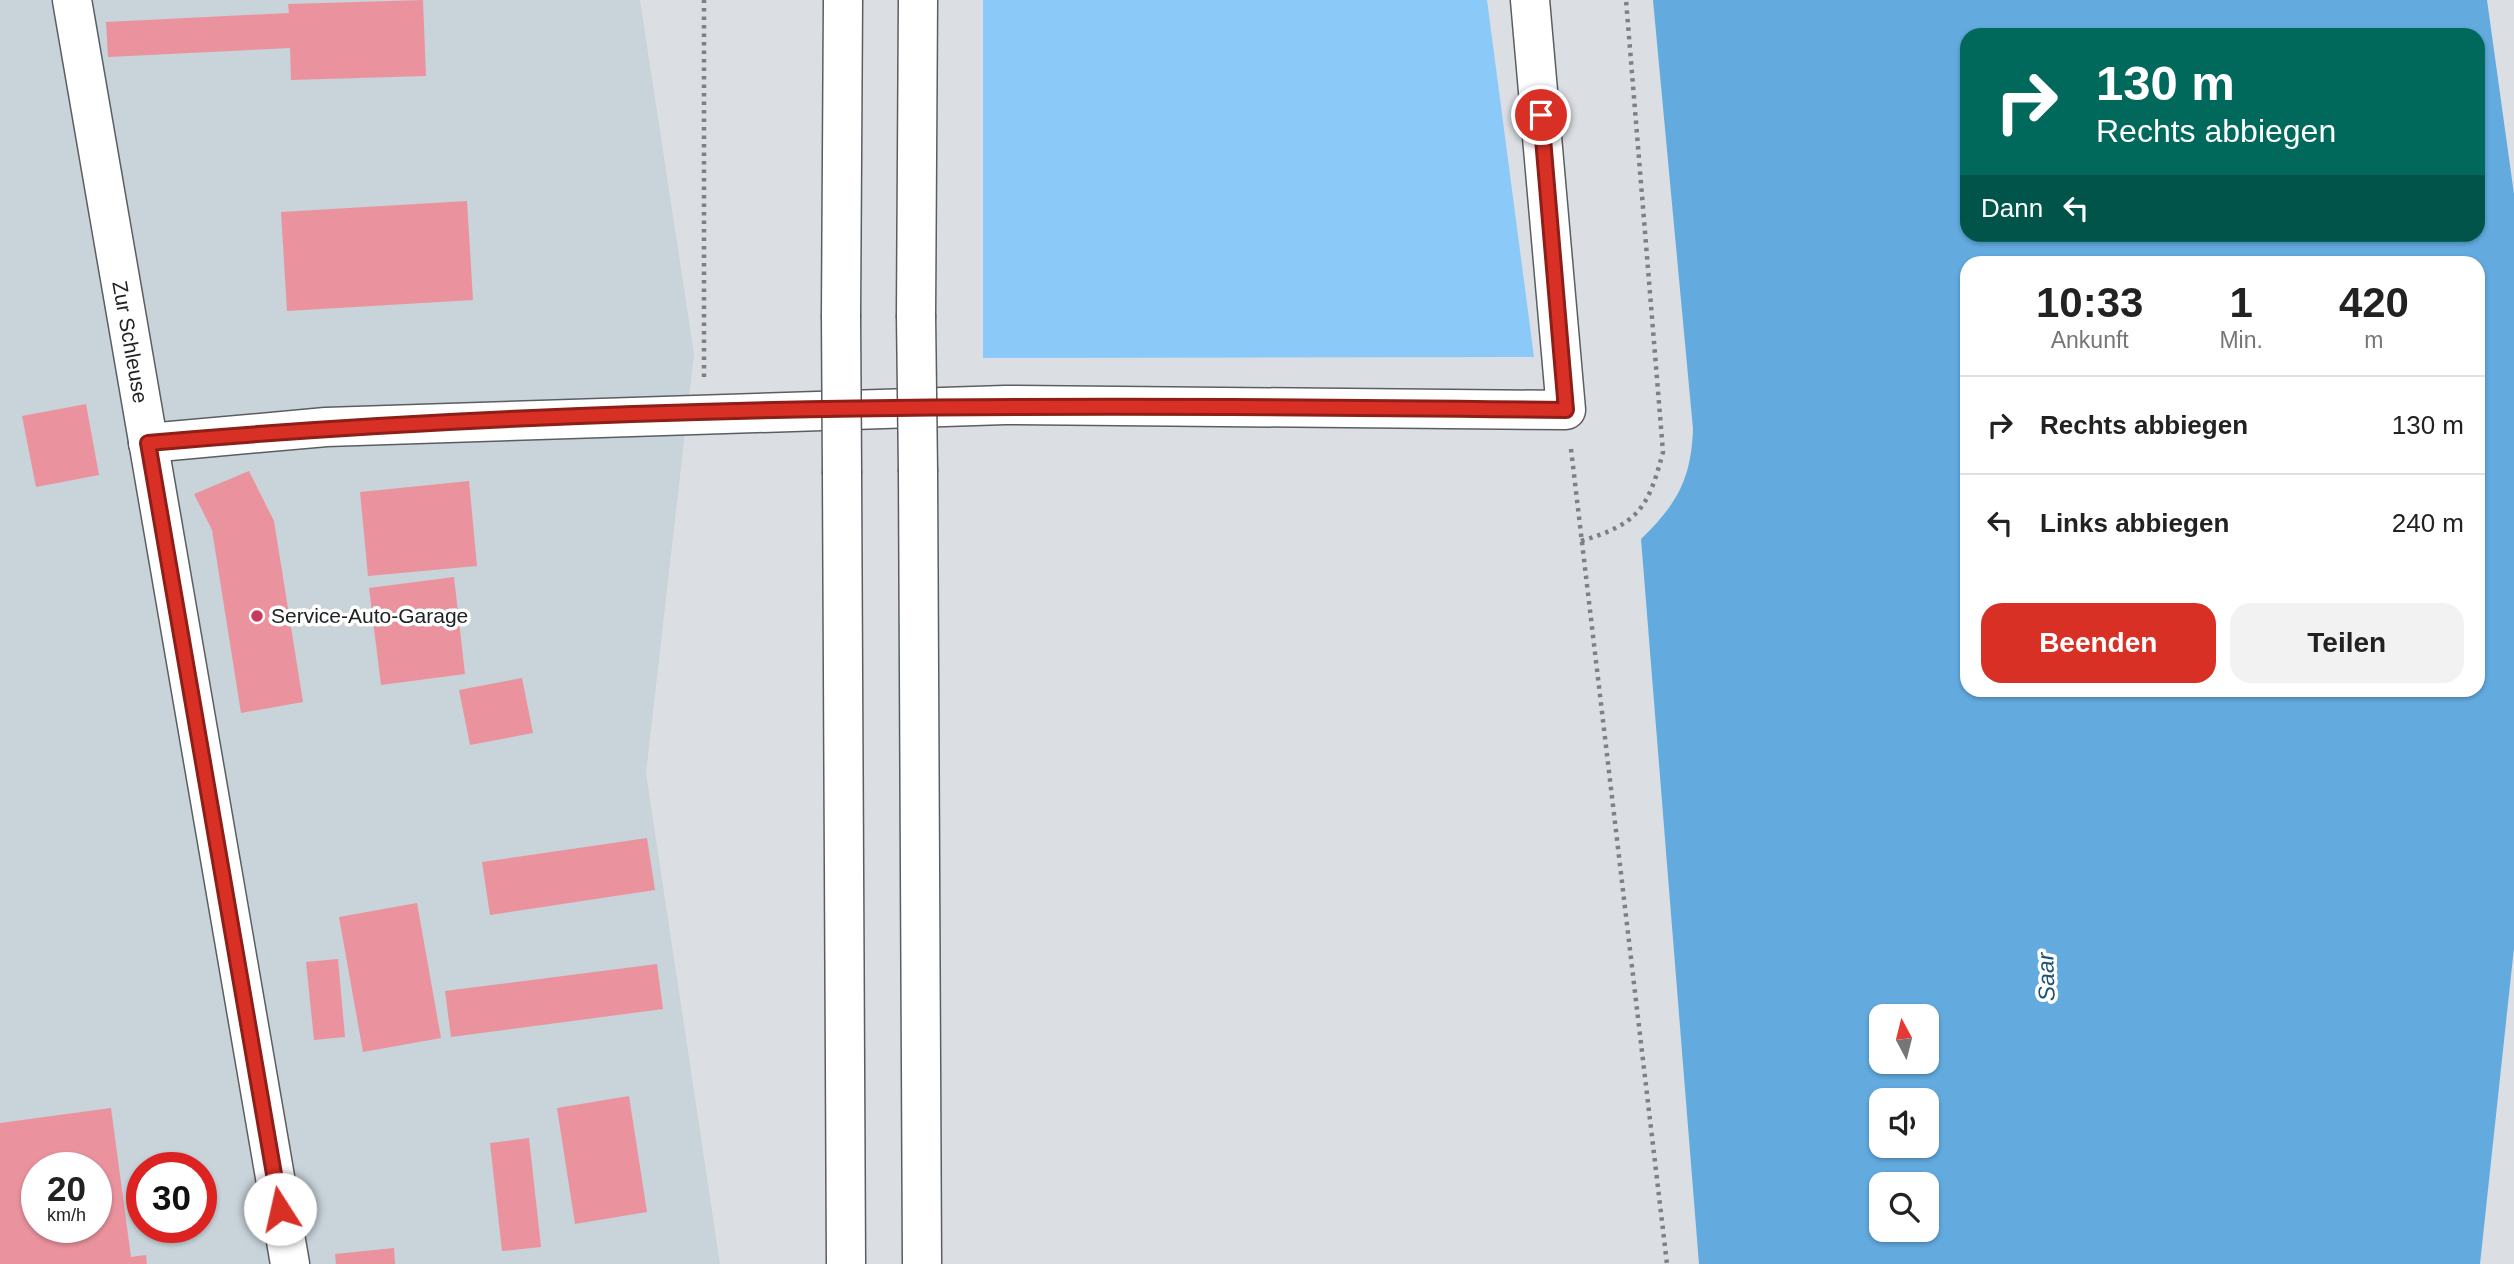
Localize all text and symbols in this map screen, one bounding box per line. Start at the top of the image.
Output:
icon: right [1981,56,2072,147]
text: 130 m [2096,56,2235,110]
pin [1511,85,1571,145]
icon: arrive [1522,96,1560,134]
text: Rechts abbiegen [2096,113,2336,149]
icon: left [2057,189,2095,227]
text: Dann [1981,193,2043,223]
street label: Zur Schleuse [108,279,153,405]
text: 10:33 [2036,279,2143,326]
text: 1 [2229,279,2253,326]
text: 420 [2339,279,2409,326]
text: Ankunft [2051,327,2129,353]
text: Min. [2219,327,2263,353]
text: m [2364,327,2384,353]
icon: right [1981,406,2019,444]
text: Rechts abbiegen [2040,410,2248,440]
text: 130 m [2392,410,2464,440]
icon: left [1981,504,2019,542]
text: Links abbiegen [2040,508,2229,538]
text: 240 m [2392,508,2464,538]
button: Beenden [1981,603,2216,683]
button: Teilen [2230,603,2464,683]
place label: Service-Auto-Garage [271,604,468,627]
marker: Service-Auto-Garage [249,608,265,624]
water label: Saar [2032,951,2060,1002]
north arrow [1869,1004,1939,1074]
map controls [1869,1004,1939,1242]
button: sound [1869,1088,1939,1158]
speed limit sign: 30 [126,1152,217,1243]
text: 20 [47,1169,86,1208]
position arrow [243,1172,317,1246]
button: search [1869,1172,1939,1242]
text: km/h [47,1205,86,1225]

